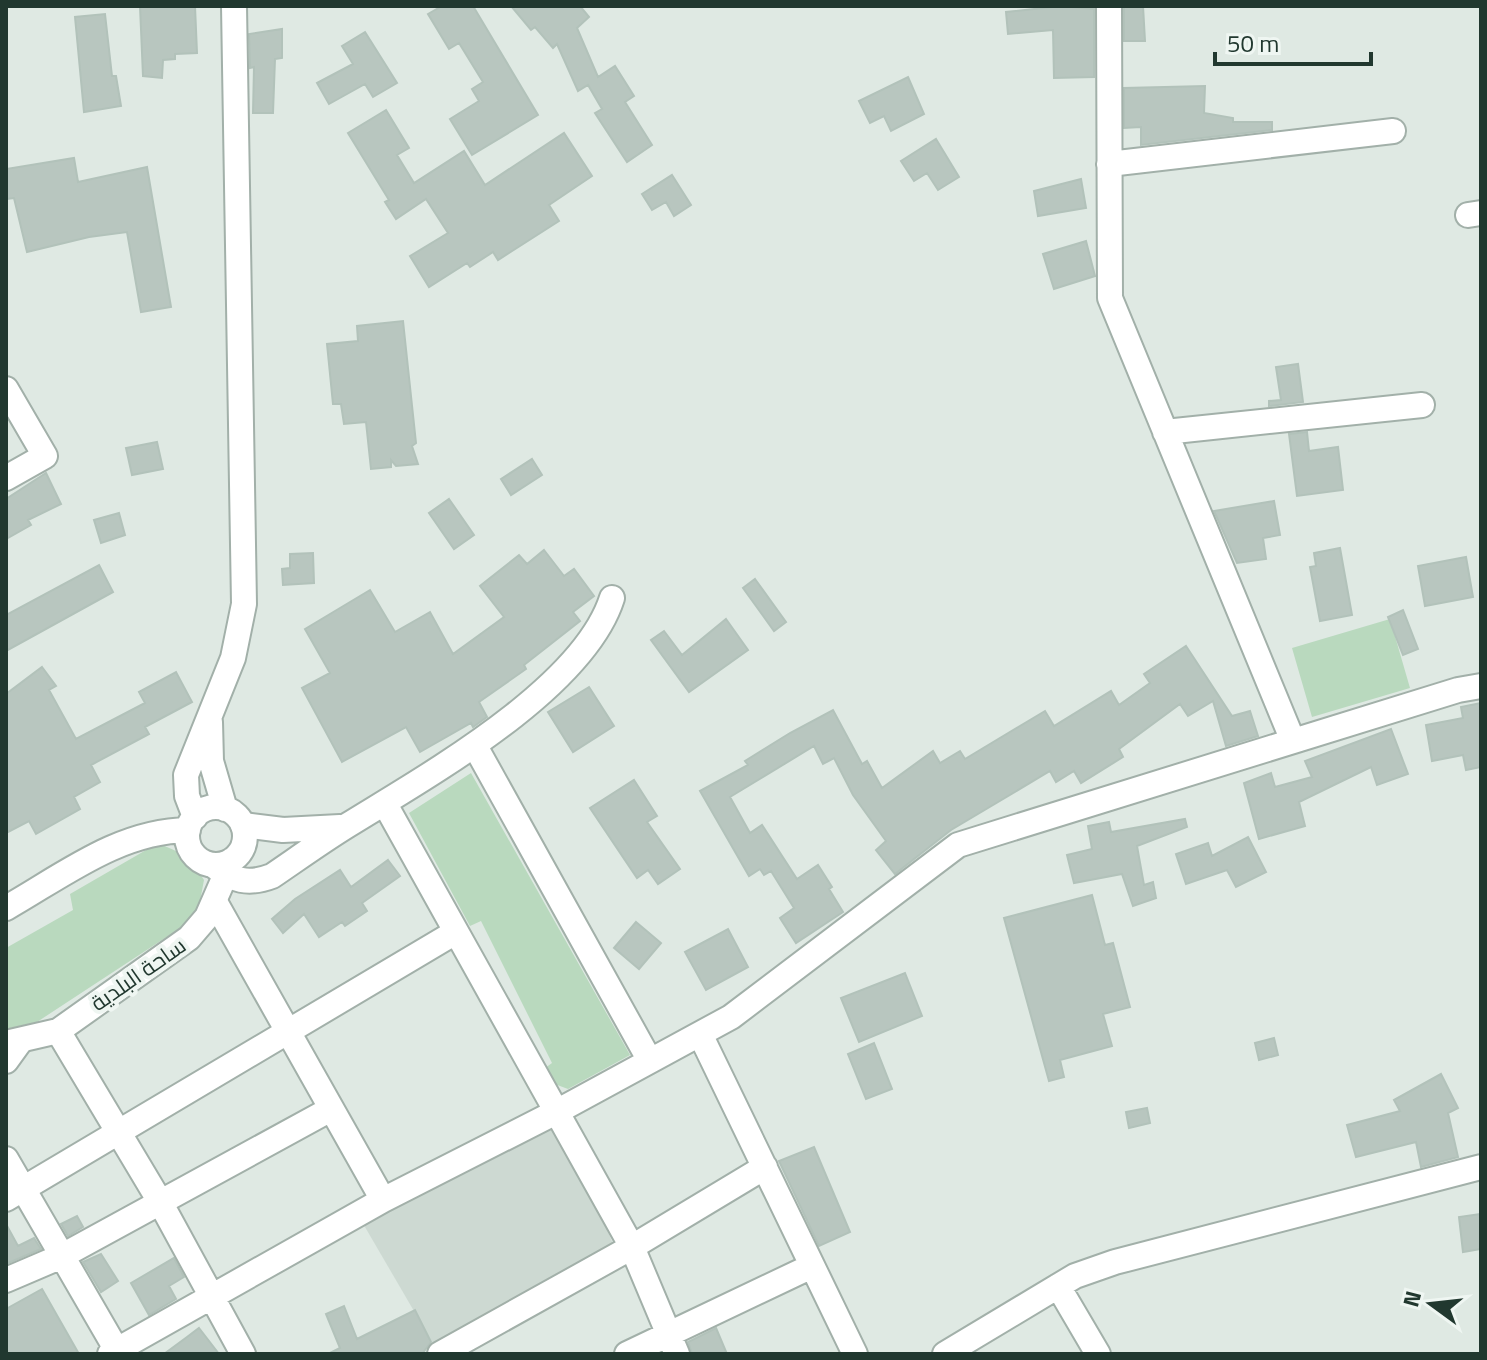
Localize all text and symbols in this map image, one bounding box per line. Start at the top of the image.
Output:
scale bar [1215,16,1371,66]
text: 50 m [1227,25,1279,61]
street label: ساحة البلدية [83,929,193,1019]
north arrow [1391,1264,1471,1344]
text: N [1393,1287,1430,1311]

